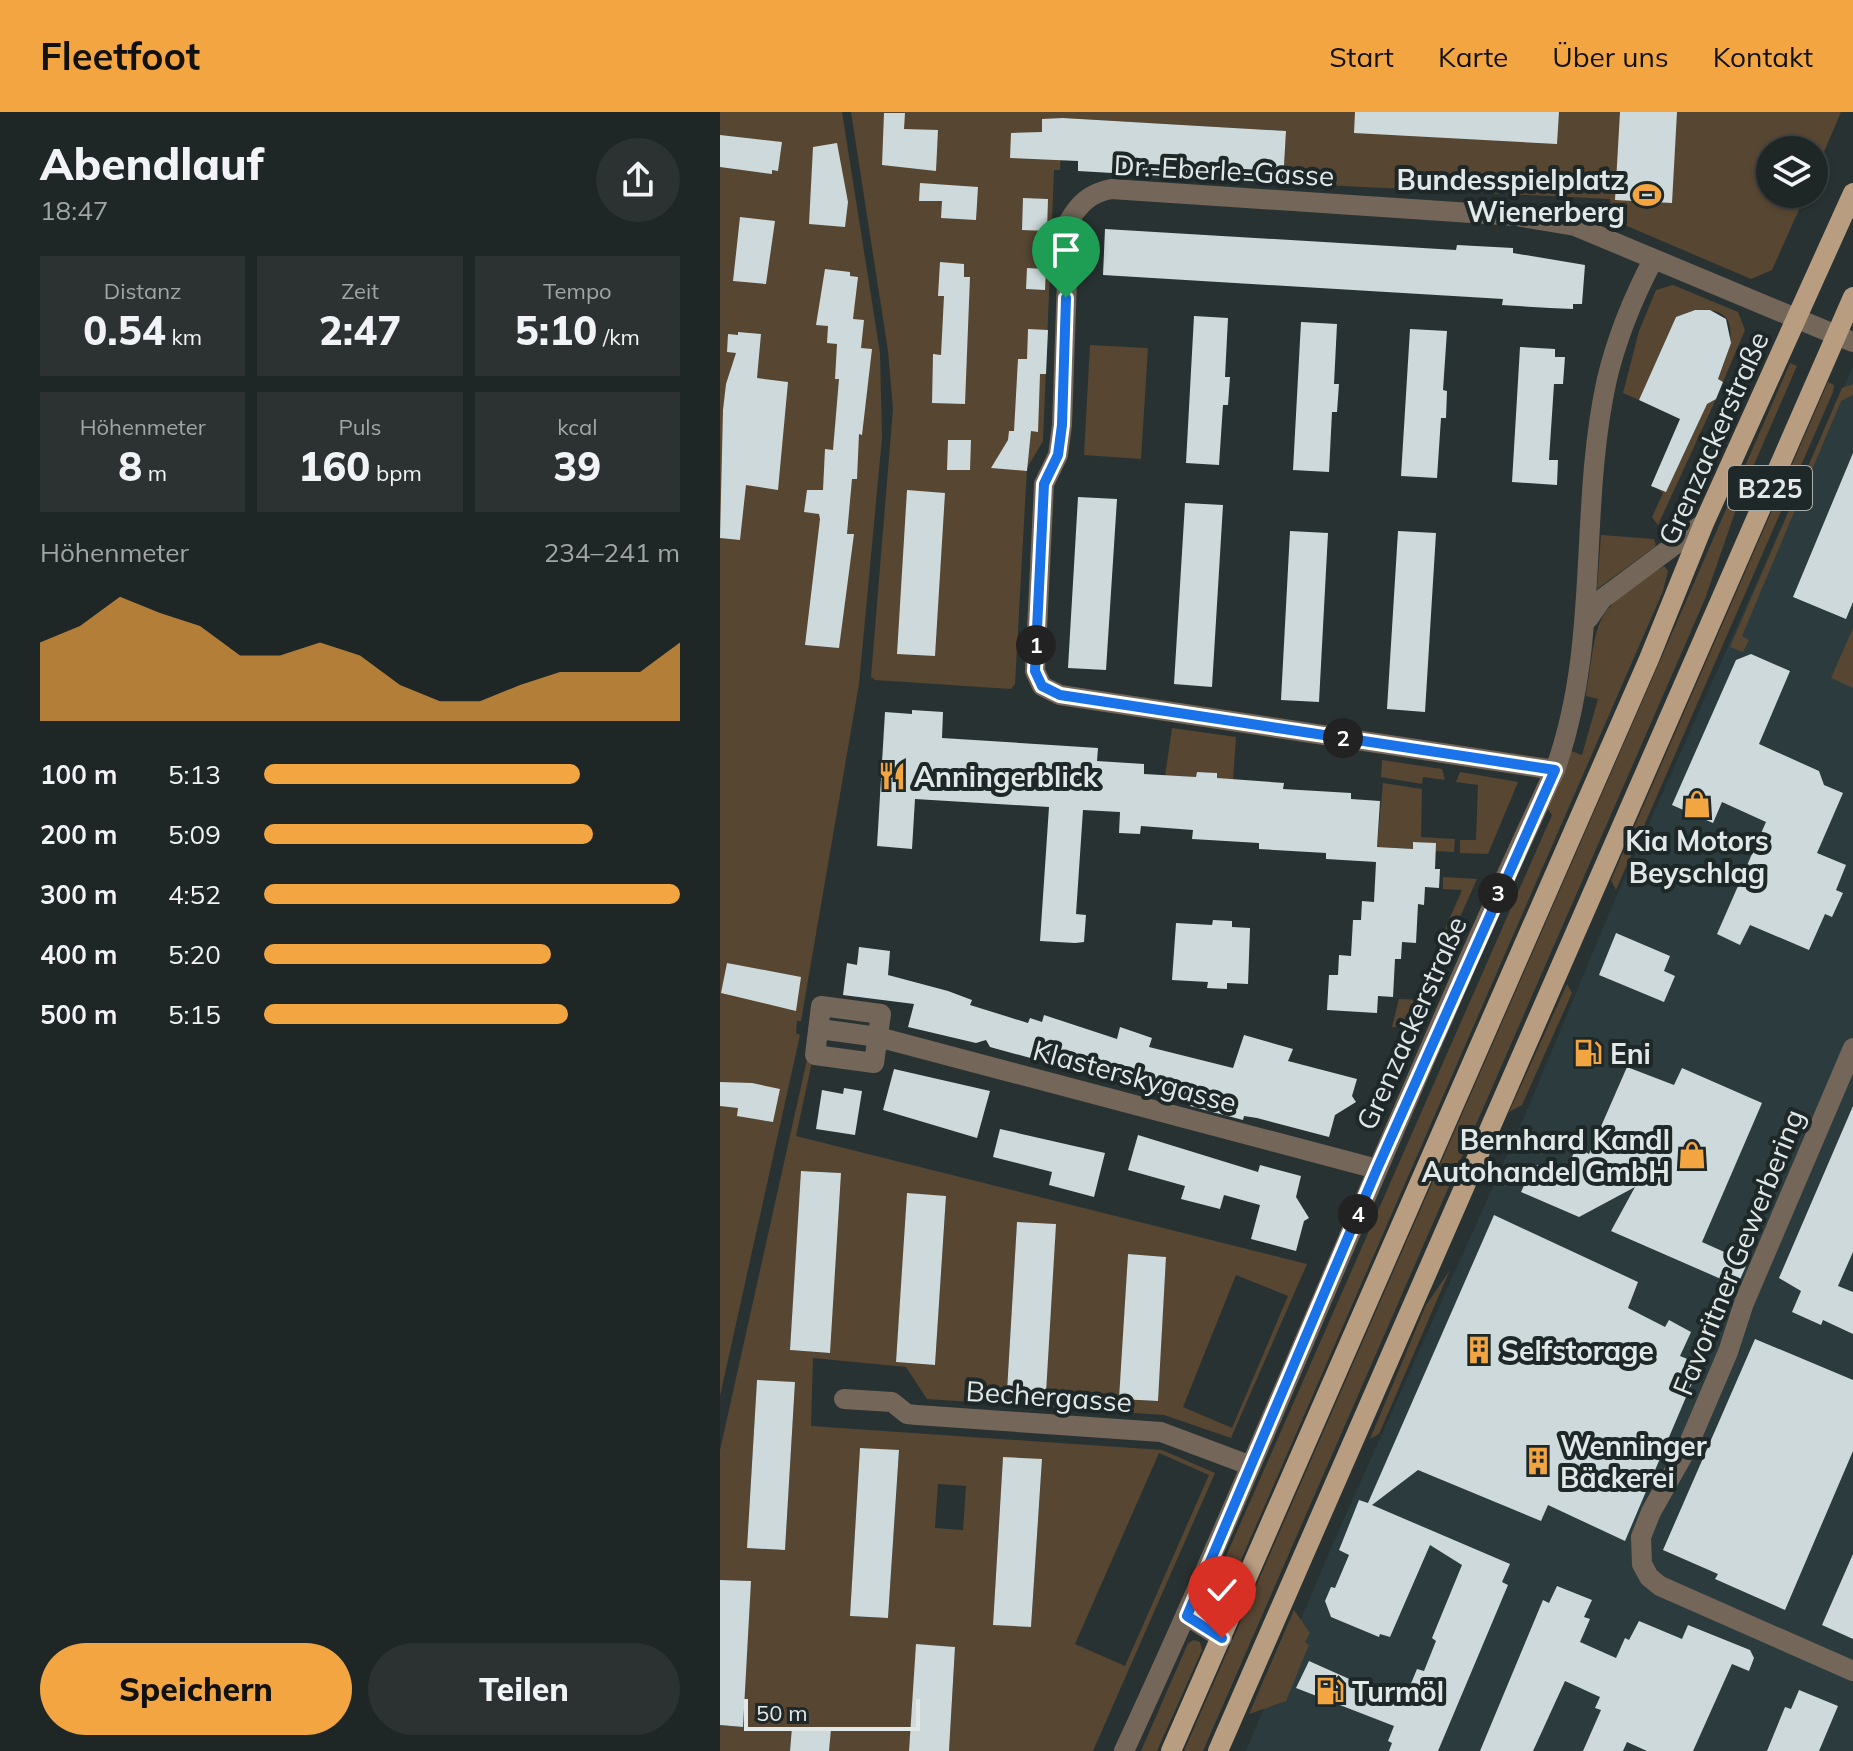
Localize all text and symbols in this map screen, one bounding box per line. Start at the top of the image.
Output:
text: Fleetfoot [40,32,200,80]
text: Start [1329,39,1394,74]
text: Karte [1438,39,1508,74]
text: Über uns [1552,39,1669,74]
text: Kontakt [1713,39,1813,74]
text: Abendlauf [40,136,264,191]
map controls [1756,136,1828,208]
button: layers [1756,136,1828,208]
button: share [596,138,680,222]
street label: Dr.-Eberle-Gasse [1113,147,1335,193]
place label: Bundesspielplatz Wienerberg [1397,162,1625,229]
sports icon: Bundesspielplatz Wienerberg [1632,180,1662,210]
text: 18:47 [40,194,108,227]
pin [1032,216,1100,298]
icon: arrive [1044,228,1088,272]
text: Distanz [104,277,182,305]
text: Zeit [341,277,379,305]
text: Tempo [543,277,612,305]
text: 0.54 [83,305,166,355]
text: 2:47 [319,305,401,355]
text: 5:10 [515,305,597,355]
text: km [166,323,202,351]
text: /km [597,323,640,351]
street label: Grenzackerstraße [1650,326,1776,550]
text: Höhenmeter [80,413,206,441]
text: Puls [338,413,382,441]
text: kcal [557,413,597,441]
text: 8 [118,441,142,491]
text: 160 [298,441,370,491]
text: 39 [553,441,601,491]
text: m [142,459,167,487]
text: bpm [370,459,422,487]
road number: B225 [1728,466,1812,510]
text: Höhenmeter [40,536,189,569]
text: 234–241 m [544,536,680,569]
pin: 1 [1016,625,1056,665]
text: 1 [1029,631,1043,659]
pin: 2 [1323,718,1363,758]
text: 2 [1336,724,1350,752]
text: 100 m [40,758,117,791]
text: 5:13 [168,758,221,791]
place label: Anningerblick [914,759,1099,794]
restaurant icon: Anningerblick [877,761,907,791]
shop icon: Kia Motors Beyschlag [1682,789,1712,819]
text: 200 m [40,818,117,851]
text: 5:09 [168,818,221,851]
place label: Kia Motors Beyschlag [1625,823,1769,890]
pin: 3 [1478,873,1518,913]
text: 300 m [40,878,117,911]
text: 4:52 [168,878,221,911]
text: 3 [1491,879,1505,907]
street label: Grenzackerstraße [1348,911,1474,1135]
text: 400 m [40,938,117,971]
text: 5:20 [168,938,221,971]
text: 500 m [40,998,117,1031]
text: 5:15 [168,998,221,1031]
street label: Klasterskygasse [1029,1032,1241,1120]
place label: Eni [1610,1036,1651,1071]
fuel station icon: Eni [1573,1038,1603,1068]
street label: Favoritner Gewerbering [1665,1104,1811,1400]
place label: Bernhard Kandl Autohandel GmbH [1422,1122,1670,1189]
shop icon: Bernhard Kandl Autohandel GmbH [1677,1140,1707,1170]
pin: 4 [1338,1194,1378,1234]
text: 4 [1351,1200,1365,1228]
place label: Selfstorage [1501,1333,1654,1368]
building icon: Selfstorage [1464,1335,1494,1365]
street label: Bechergasse [965,1373,1133,1419]
place label: Wenninger Bäckerei [1560,1428,1707,1495]
building icon: Wenninger Bäckerei [1523,1446,1553,1476]
pin [1188,1556,1256,1638]
icon: check [1200,1568,1244,1612]
button: Speichern [40,1643,352,1735]
button: Teilen [368,1643,680,1735]
place label: Turmöl [1352,1674,1444,1709]
fuel station icon: Turmöl [1315,1676,1345,1706]
scale bar [744,1695,920,1731]
text: 50 m [756,1699,807,1727]

